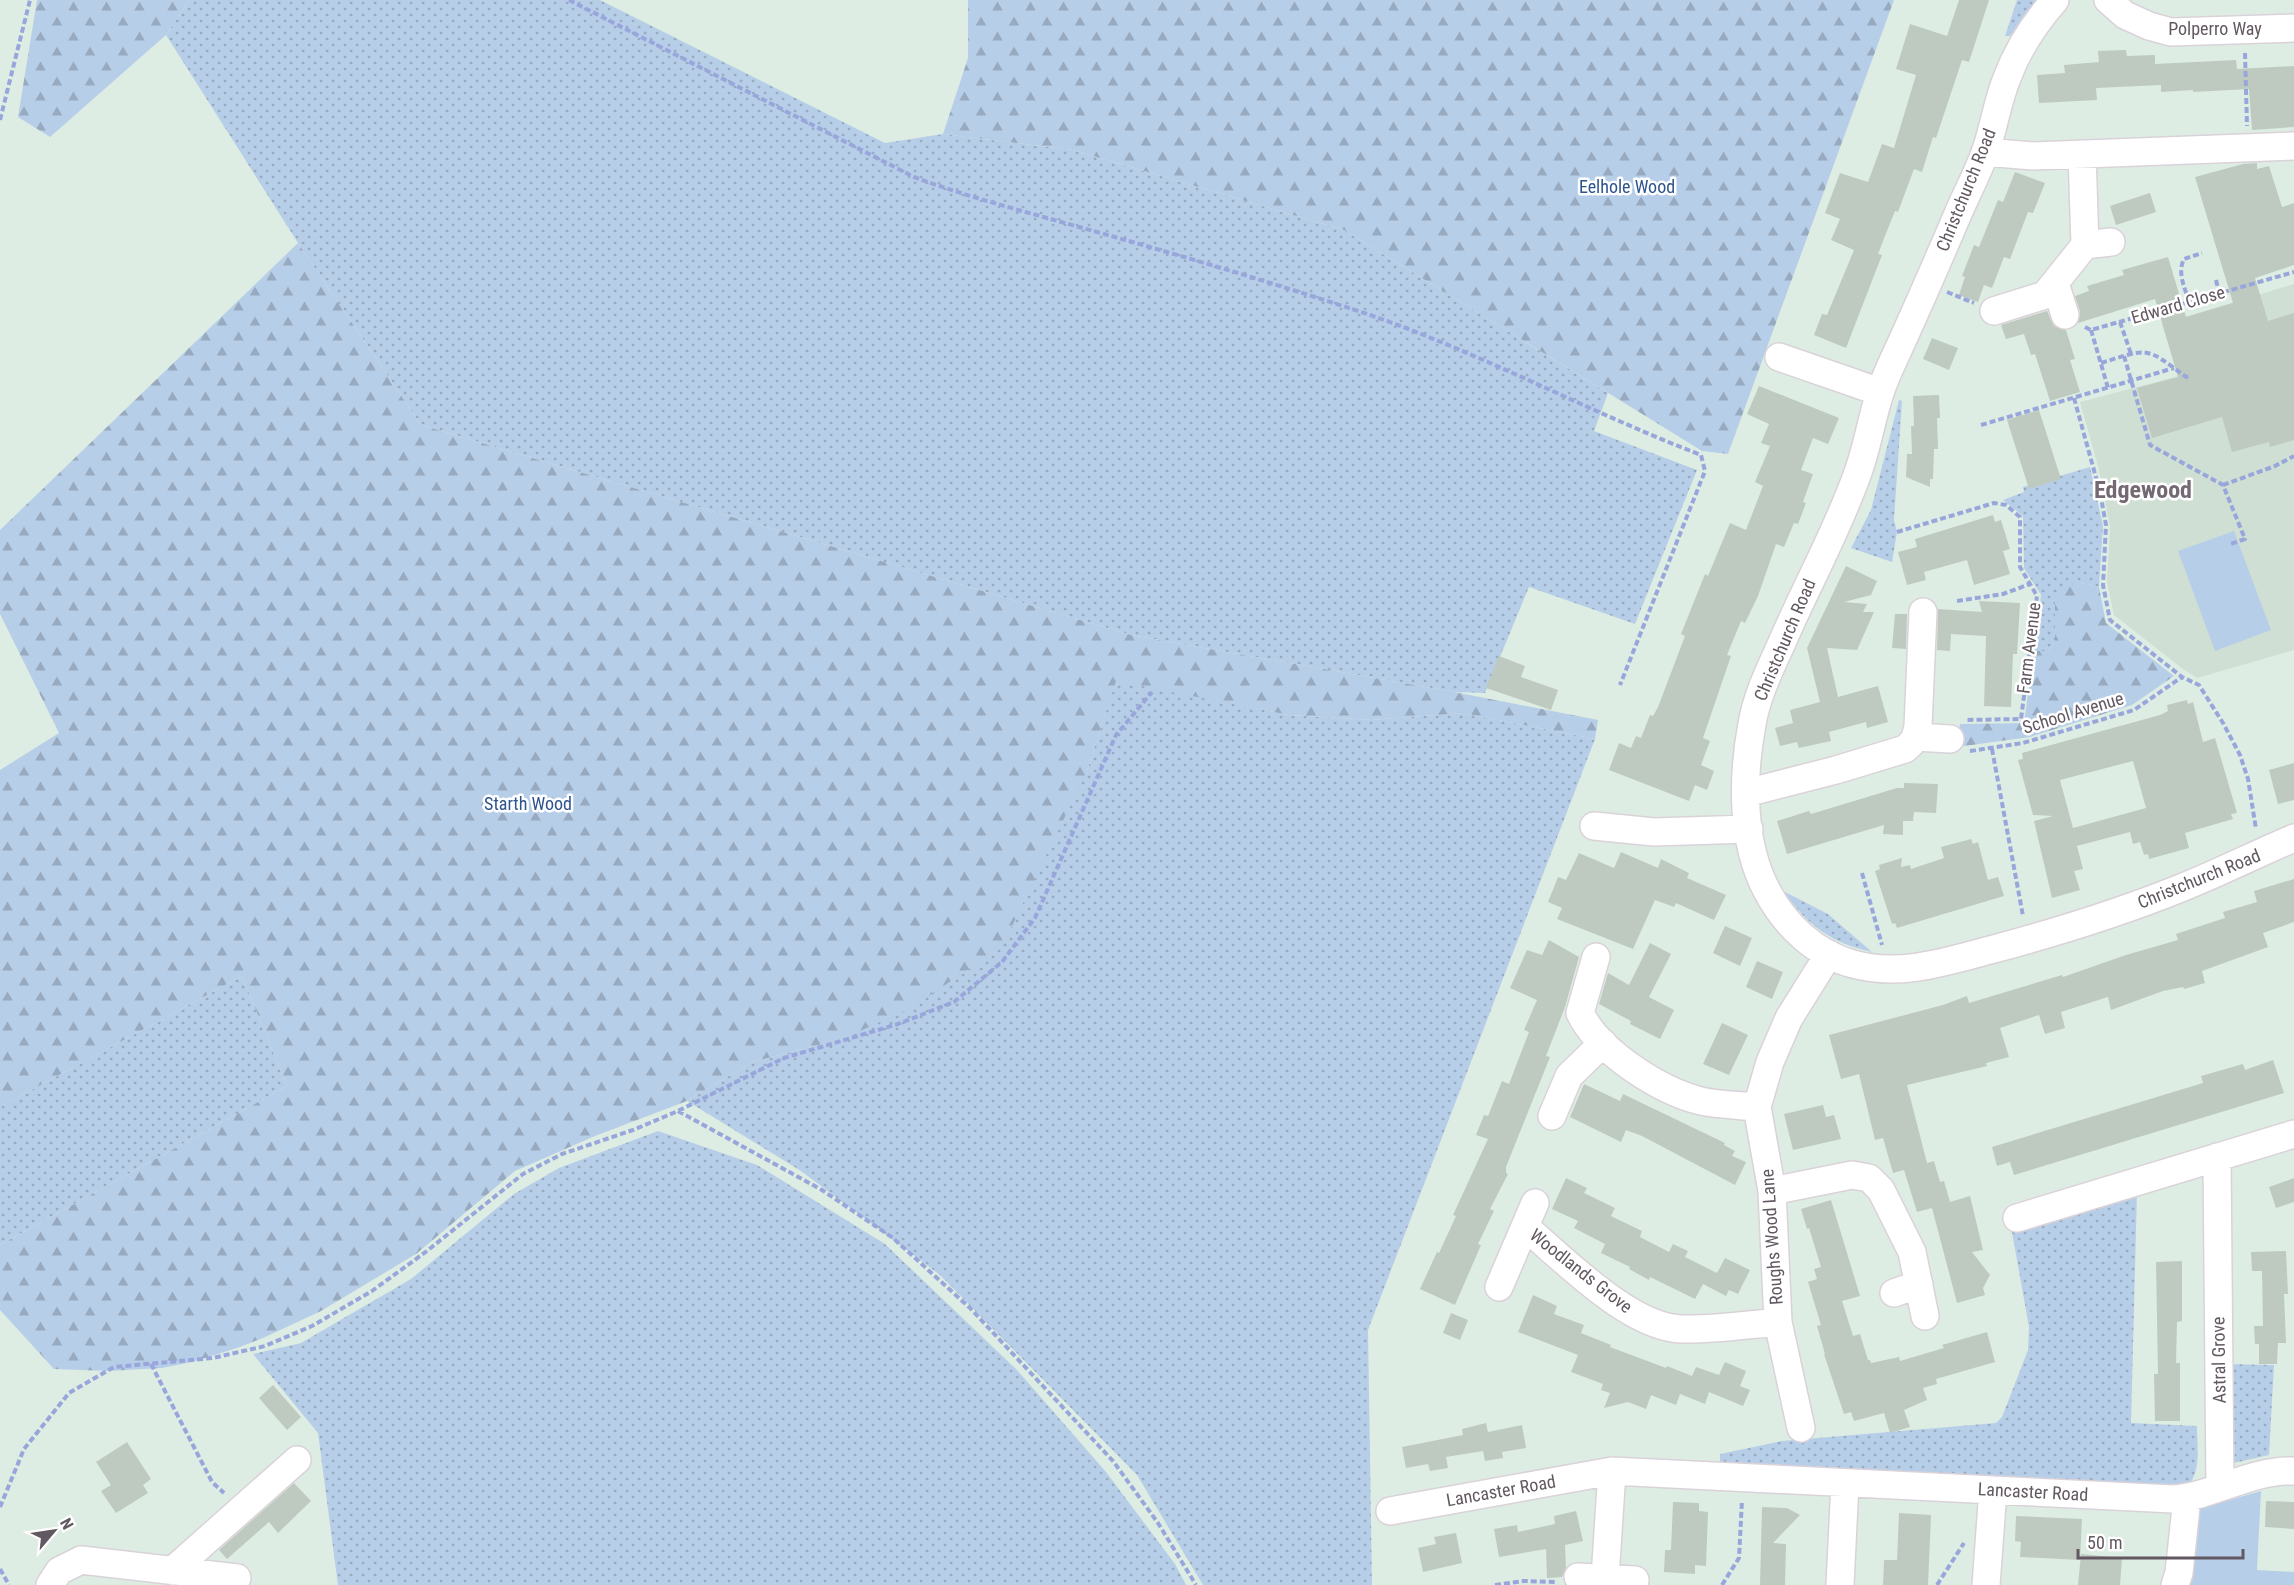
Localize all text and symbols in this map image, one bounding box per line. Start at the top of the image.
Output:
street label: Polperro Way [2168,18,2262,39]
street label: Christchurch Road [1931,125,2000,254]
park label: Eelhole Wood [1579,176,1675,197]
street label: Edward Close [2129,281,2227,328]
district label: Edgewood [2094,476,2192,504]
street label: Christchurch Road [1749,576,1820,704]
street label: Farm Avenue [2012,601,2045,695]
street label: School Avenue [2020,687,2126,738]
park label: Starth Wood [484,793,572,814]
street label: Christchurch Road [2134,844,2263,913]
street label: Roughs Wood Lane [1756,1168,1787,1306]
street label: Woodlands Grove [1526,1224,1637,1317]
street label: Astral Grove [2207,1316,2230,1404]
street label: Lancaster Road [1445,1471,1557,1510]
street label: Lancaster Road [1977,1478,2089,1505]
north arrow [24,1501,84,1561]
text: N [56,1515,77,1533]
scale bar [2078,1522,2243,1560]
text: 50 m [2087,1532,2122,1553]

